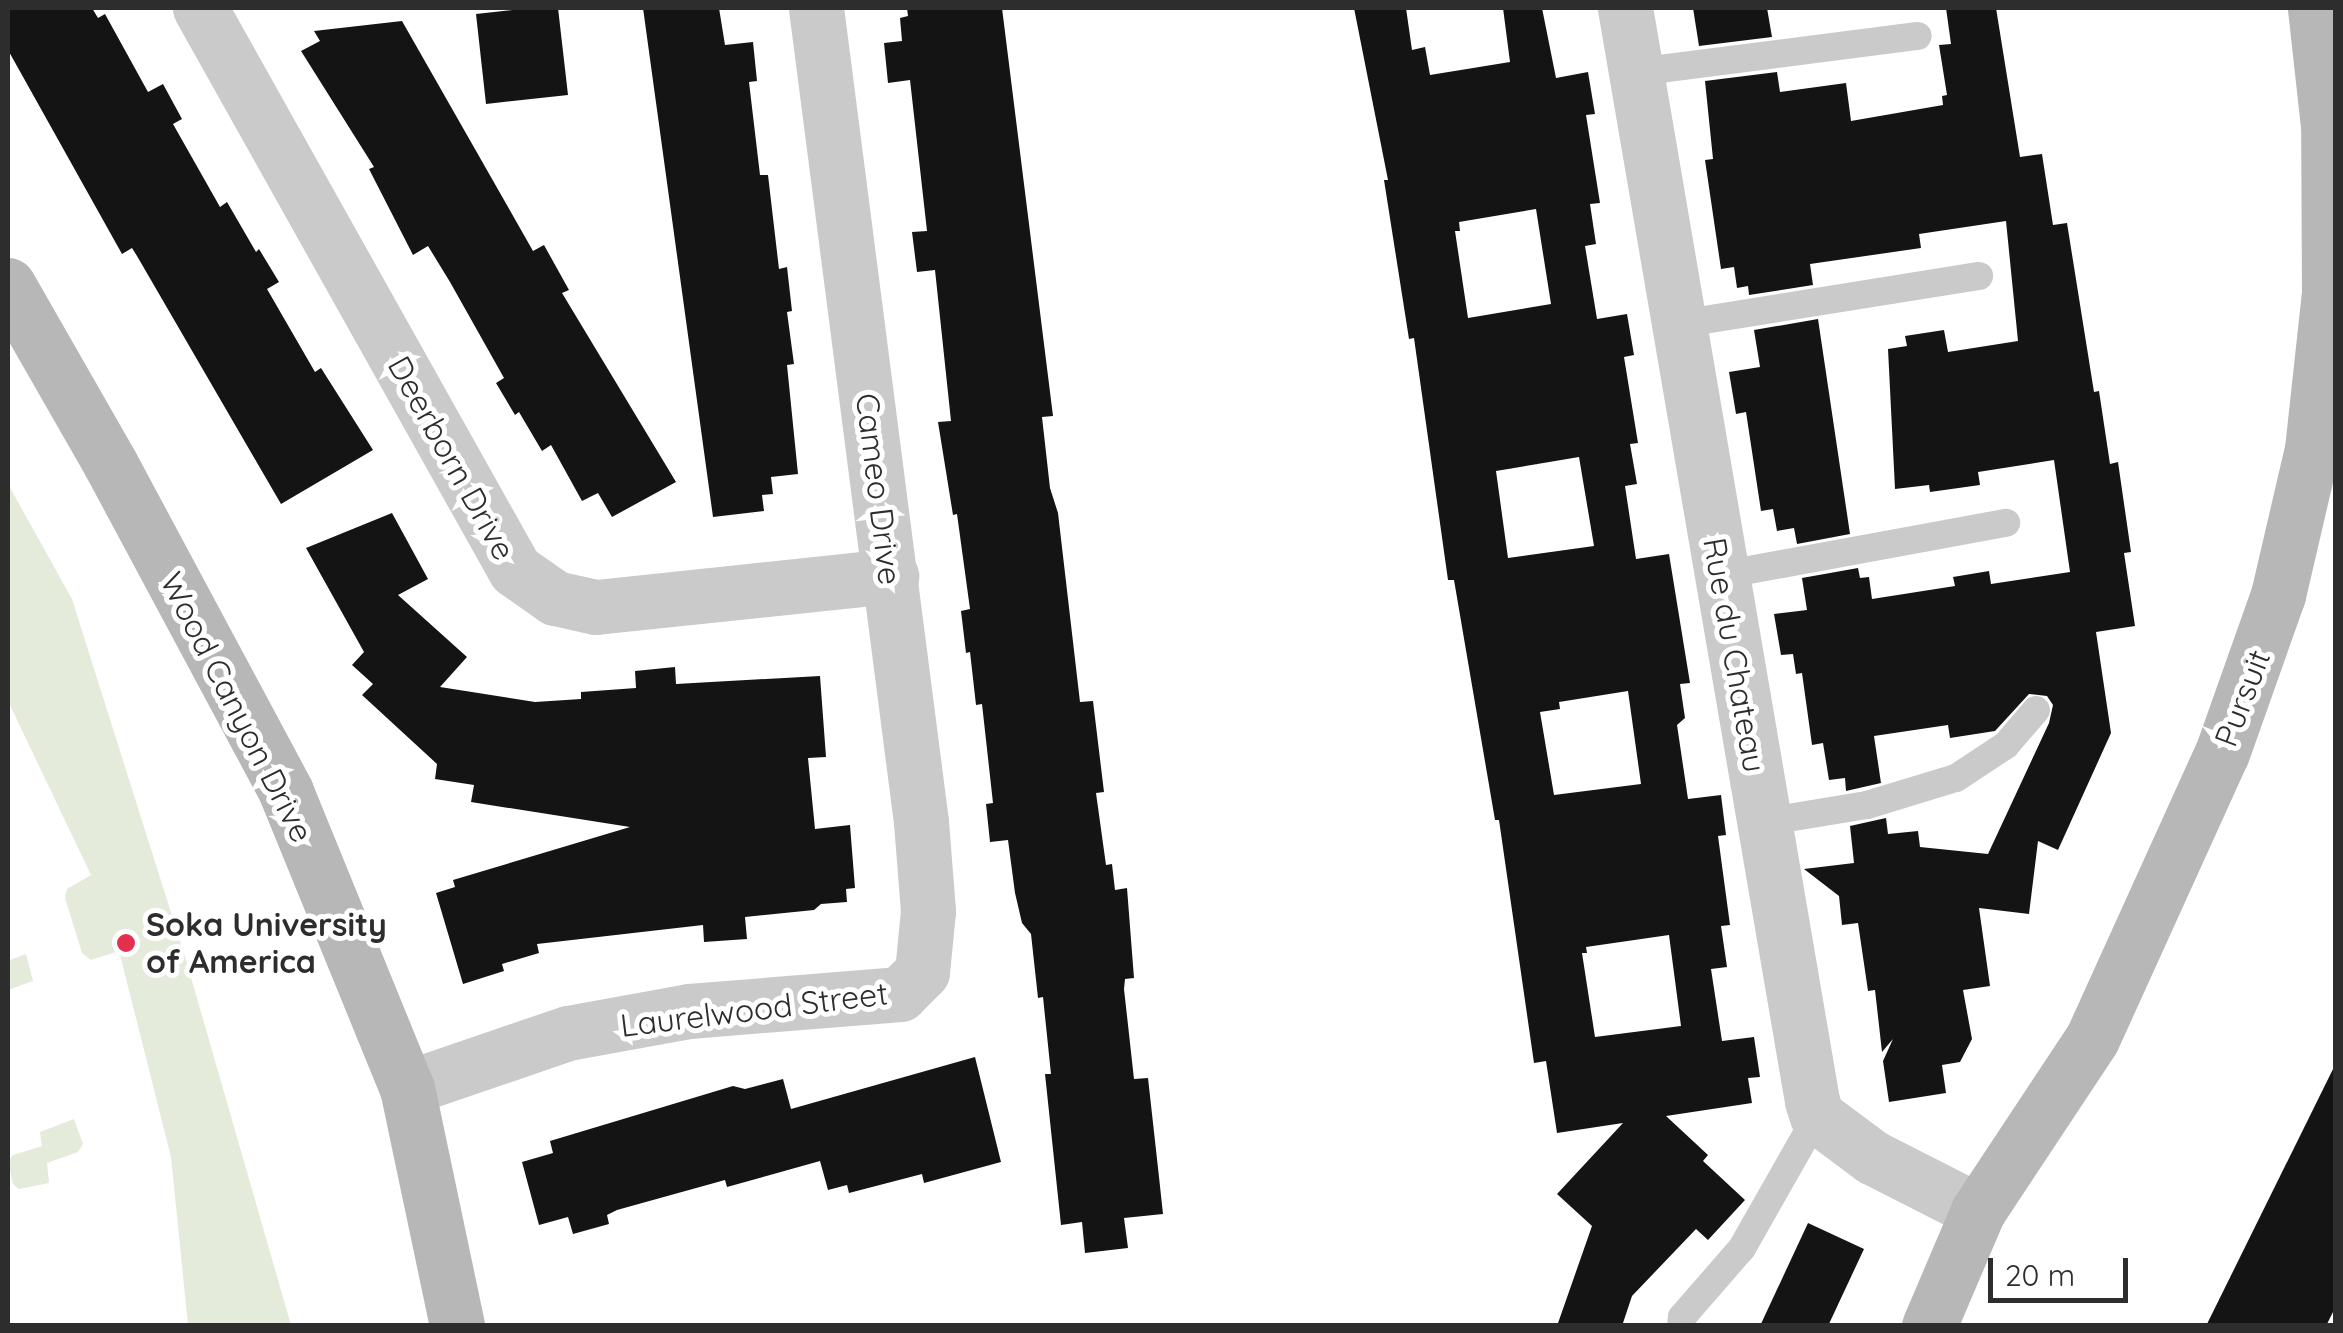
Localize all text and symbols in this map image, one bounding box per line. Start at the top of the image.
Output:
street label: Deerborn Drive [380,349,524,567]
street label: Cameo Drive [848,391,910,587]
street label: Rue du Chateau [1695,535,1775,775]
street label: Wood Canyon Drive [152,566,322,848]
street label: Pursuit [2206,644,2278,752]
place label: Soka University of America [146,906,387,981]
marker: Soka University of America [115,932,137,954]
street label: Laurelwood Street [618,974,890,1044]
scale bar [1993,1238,2133,1300]
text: 20 m [2005,1256,2075,1294]

